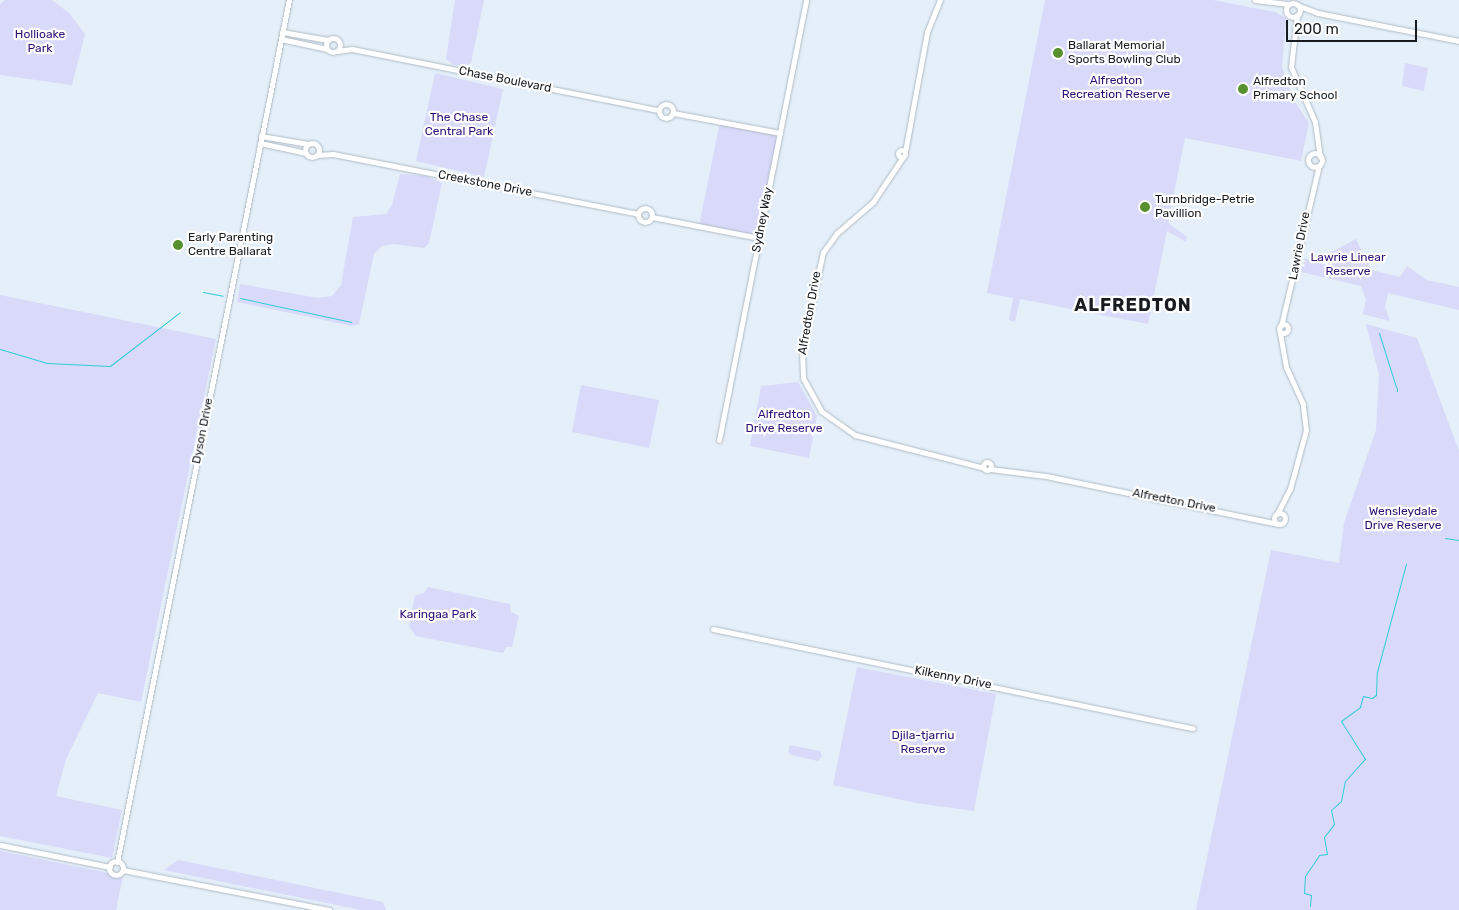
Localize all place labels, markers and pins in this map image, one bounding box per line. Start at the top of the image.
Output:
place label: Ballarat Memorial Sports Bowling Club [1068,39,1181,67]
marker: Ballarat Memorial Sports Bowling Club [1052,47,1064,59]
place label: Alfredton Primary School [1253,75,1338,103]
marker: Alfredton Primary School [1237,83,1249,95]
place label: Turnbridge-Petrie Pavillion [1155,193,1255,221]
marker: Turnbridge-Petrie Pavillion [1139,201,1151,213]
place label: Early Parenting Centre Ballarat [188,231,274,259]
marker: Early Parenting Centre Ballarat [172,239,184,251]

